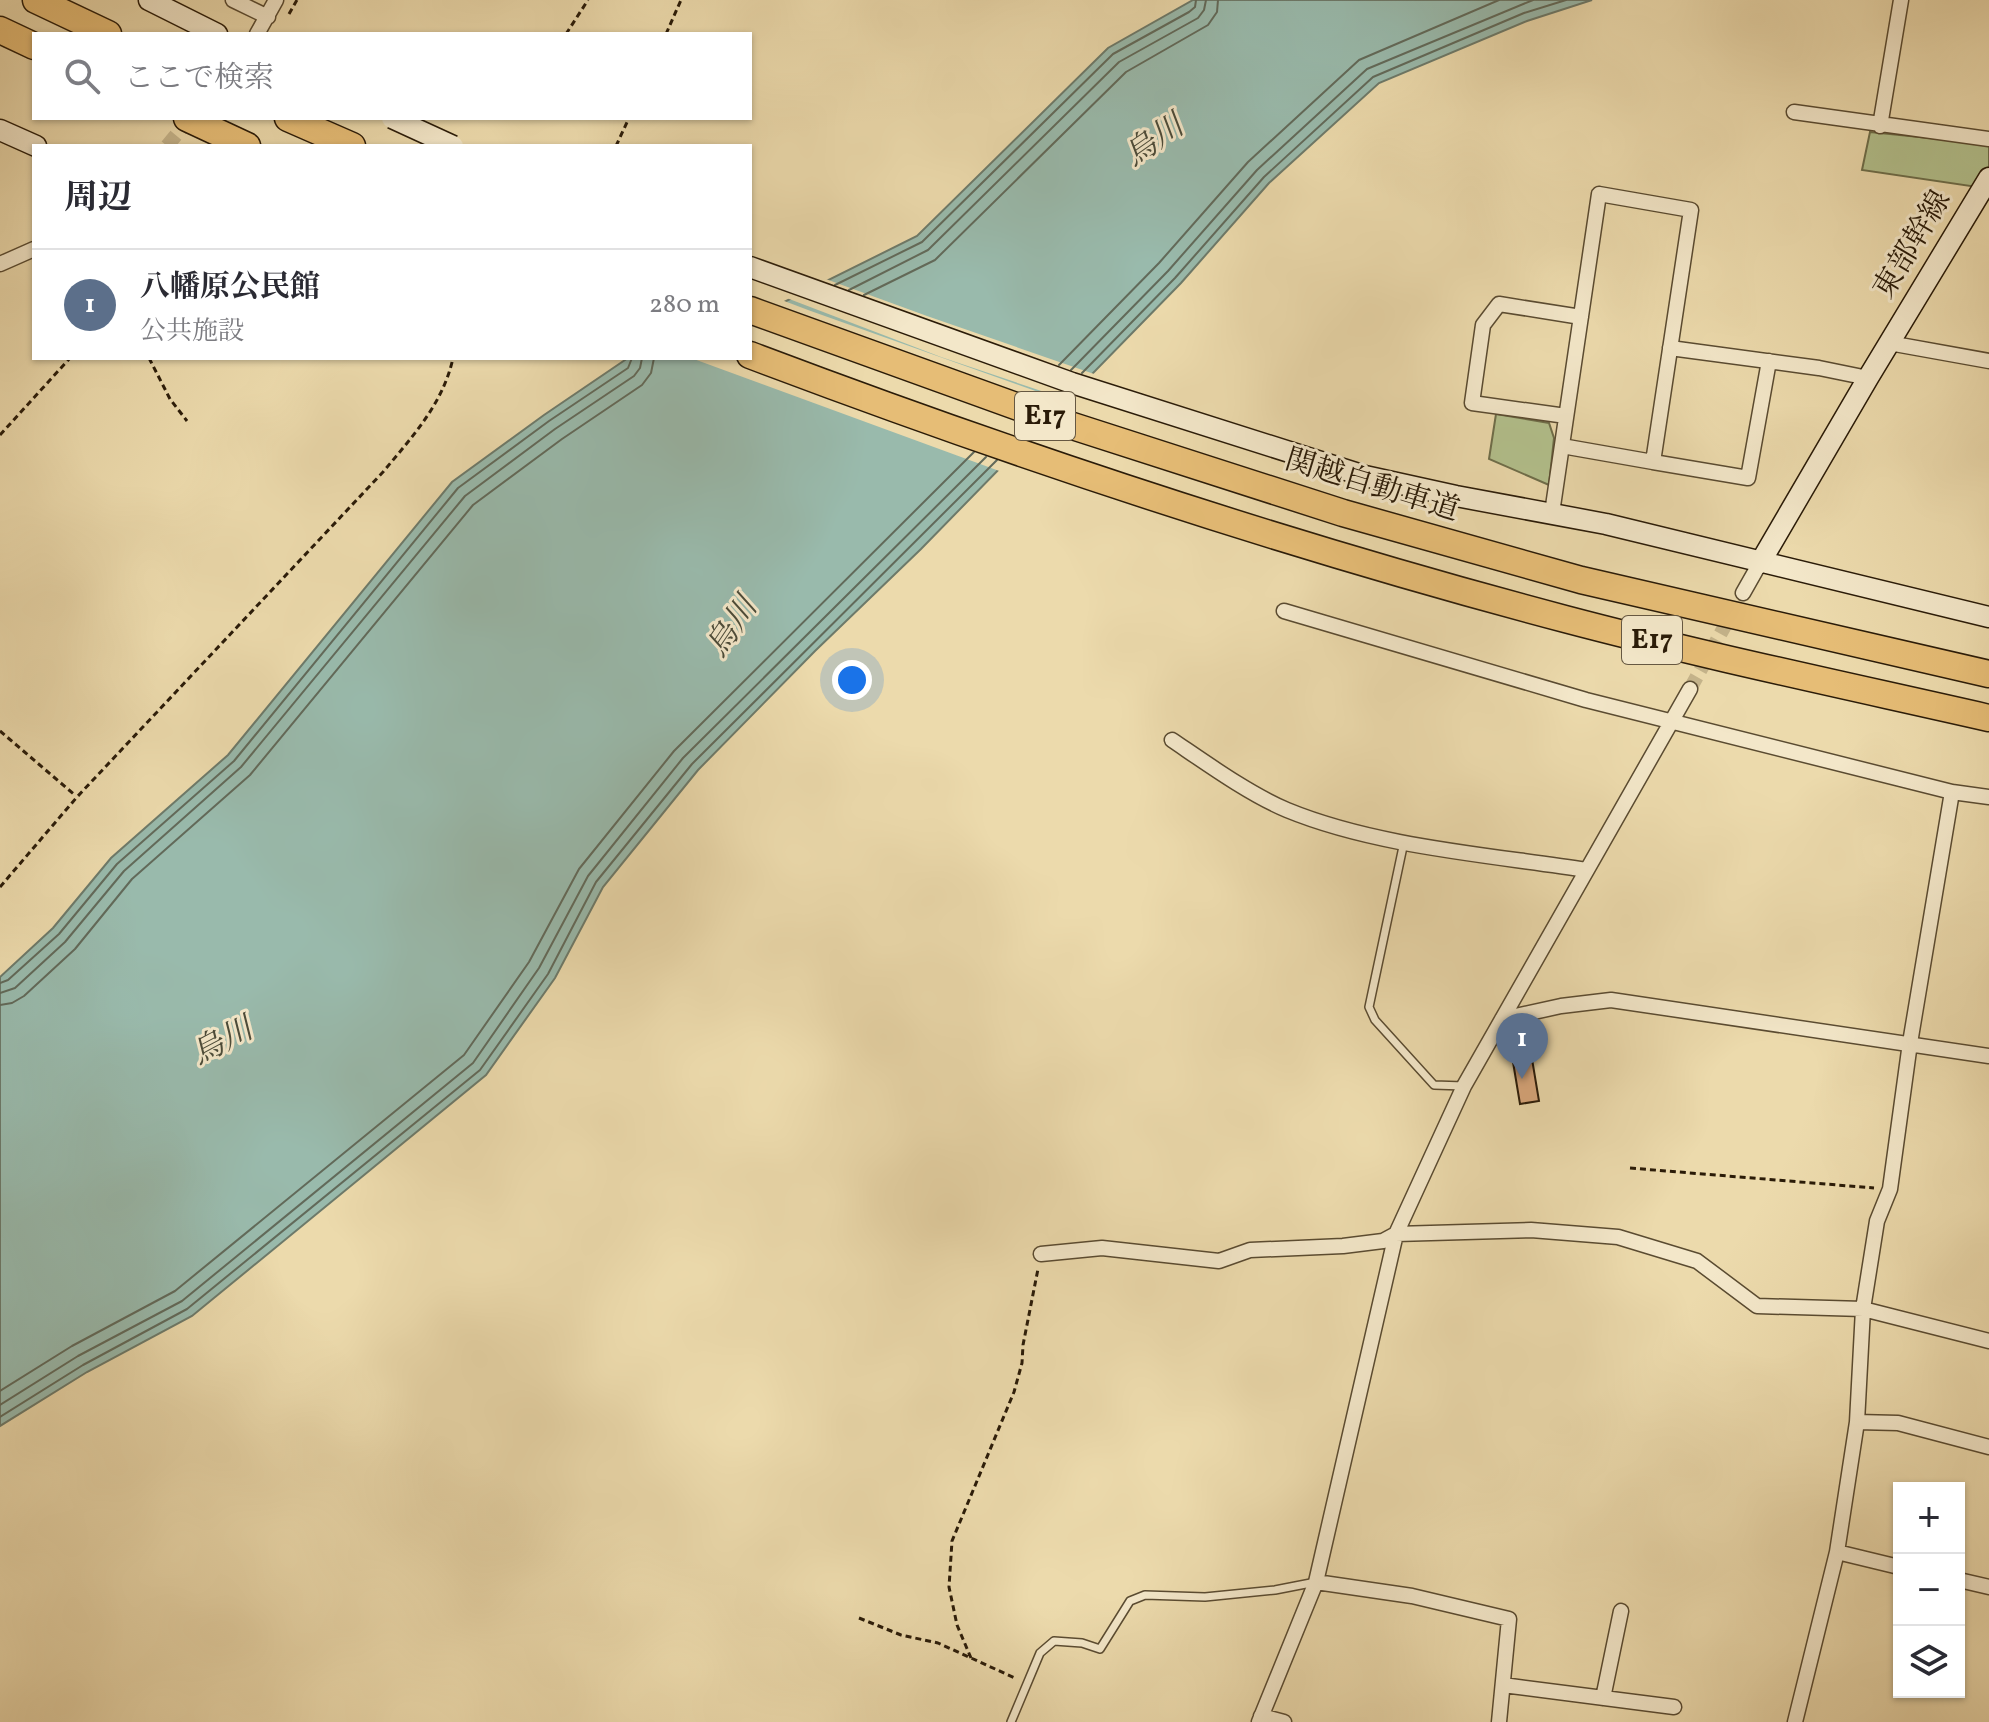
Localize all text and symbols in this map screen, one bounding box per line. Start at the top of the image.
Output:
search box [32,32,752,120]
icon: search [60,54,104,98]
text: ここで検索 [124,58,274,100]
water label: 烏川 [1116,104,1196,178]
text: 周辺 [64,176,132,223]
street label: 東部幹線 [1864,183,1962,307]
text: 八幡原公民館 [140,267,320,309]
text: 1 [85,287,95,323]
text: 280 m [649,287,720,323]
text: 公共施設 [140,314,244,350]
road number: E17 [1015,392,1075,440]
street label: 関越自動車道 [1280,440,1464,532]
water label: 烏川 [697,587,771,667]
road number: E17 [1622,616,1682,664]
your location [832,660,872,700]
water label: 烏川 [184,1007,264,1077]
pin: 1 [1496,1013,1548,1079]
map controls [1893,1482,1965,1698]
button: + [1893,1482,1965,1554]
button: − [1893,1554,1965,1626]
button: layers [1893,1626,1965,1698]

